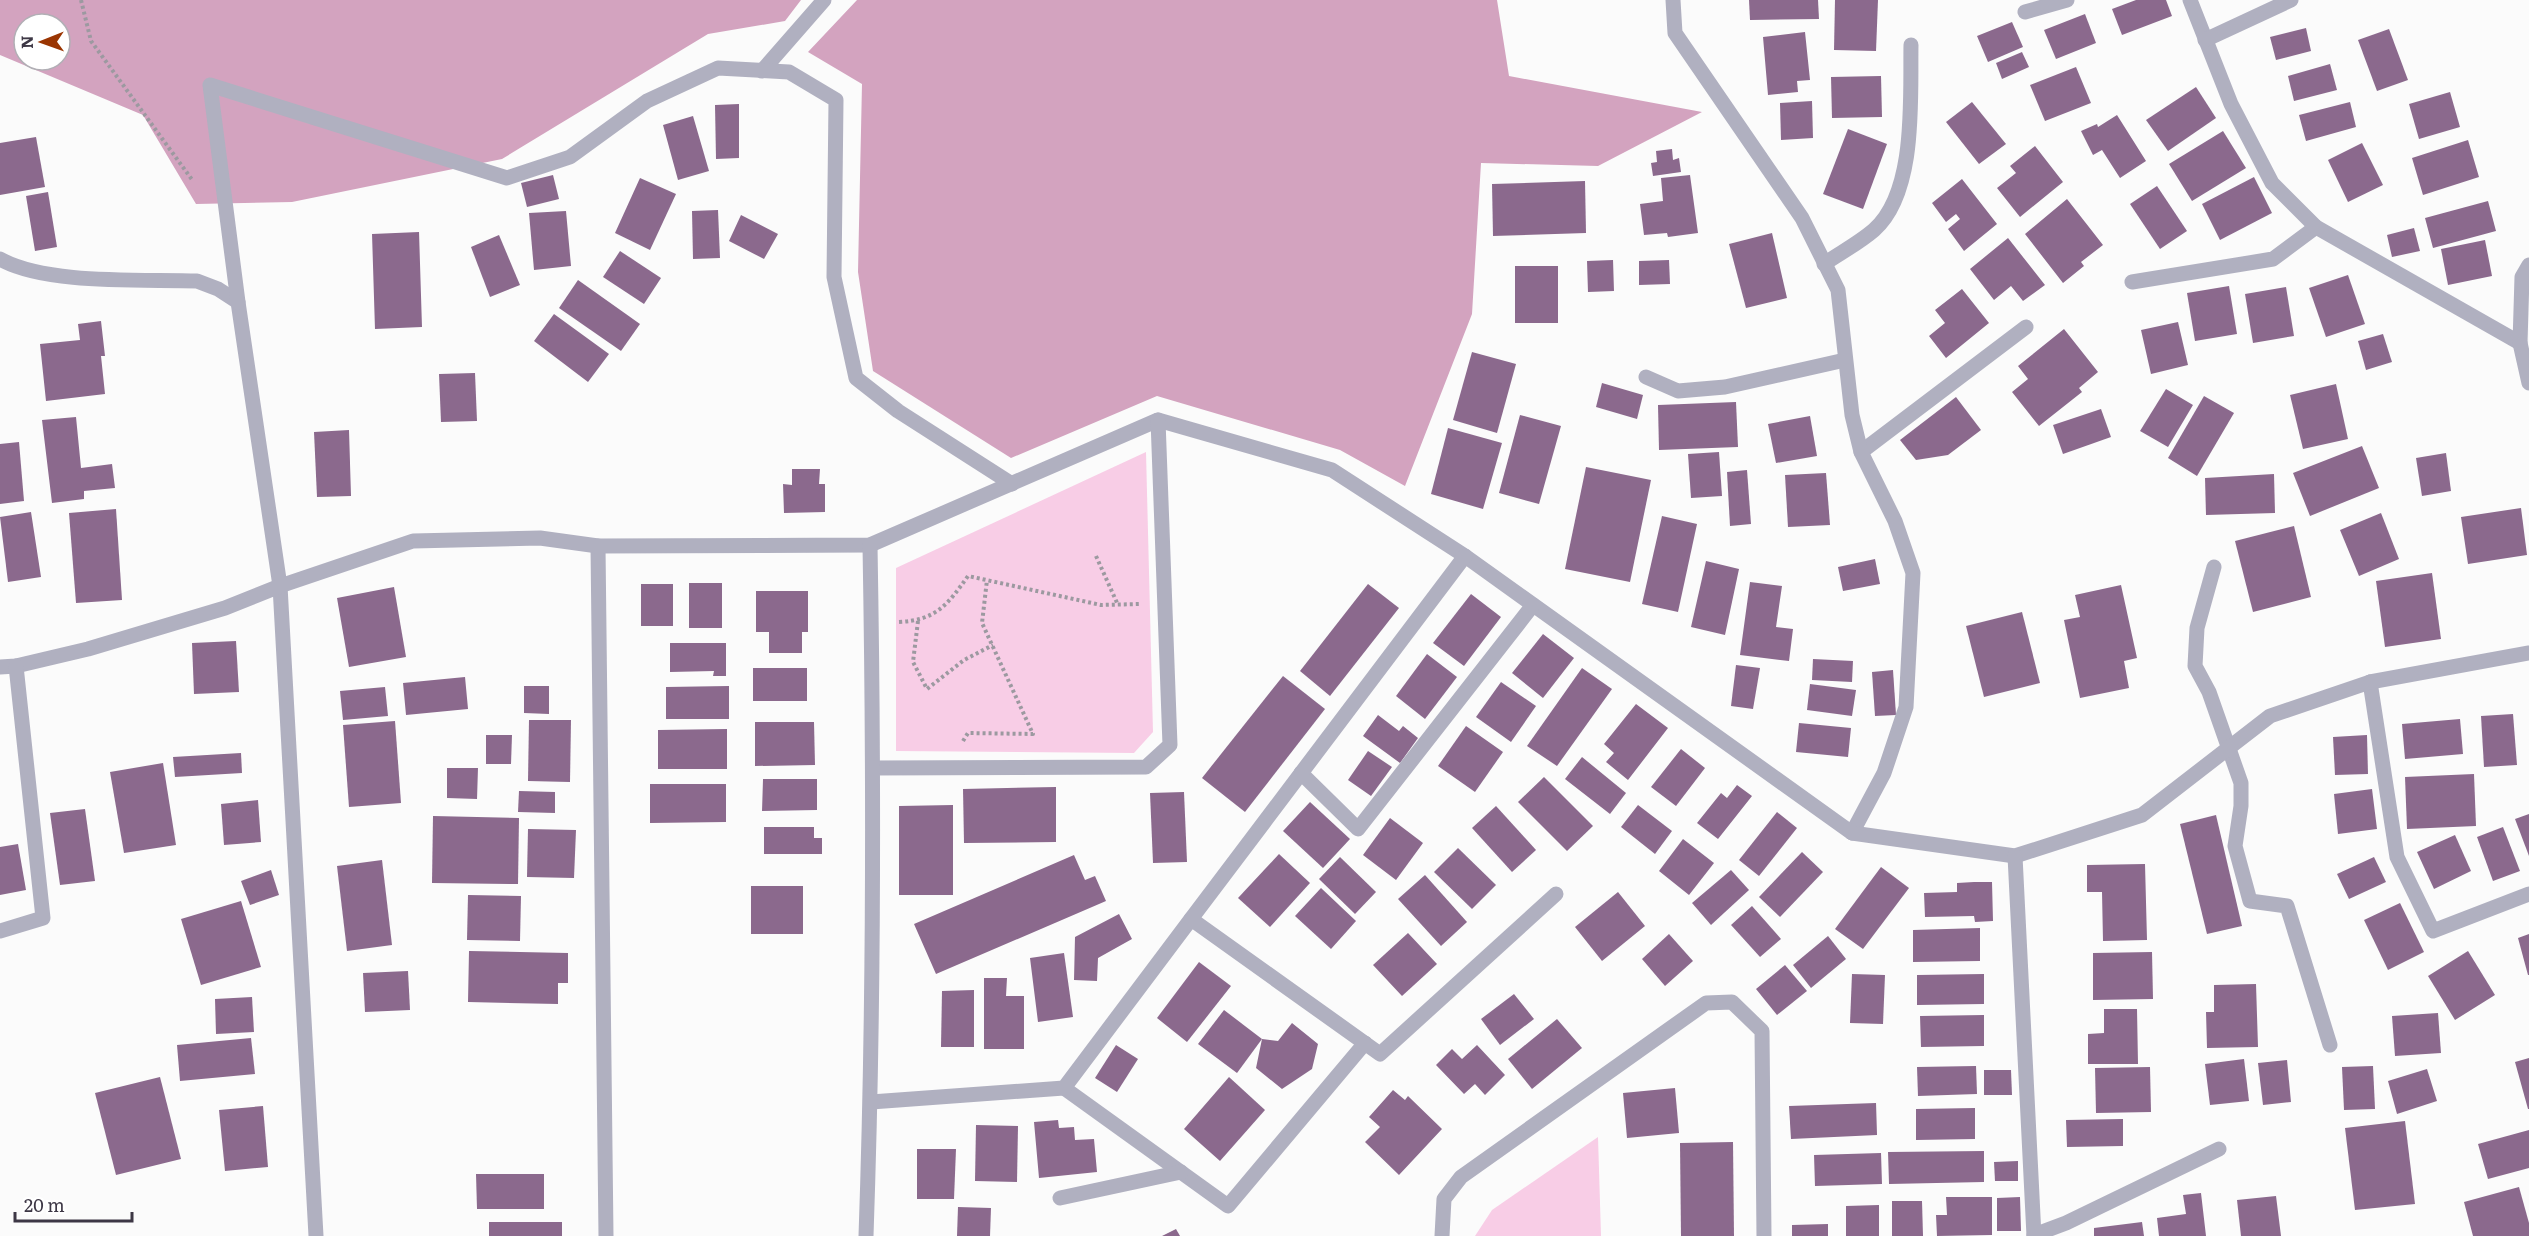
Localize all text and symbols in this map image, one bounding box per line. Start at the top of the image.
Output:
north arrow [12,12,72,72]
text: N [14,35,38,49]
scale bar [15,1185,132,1223]
text: 20 m [24,1191,65,1218]

